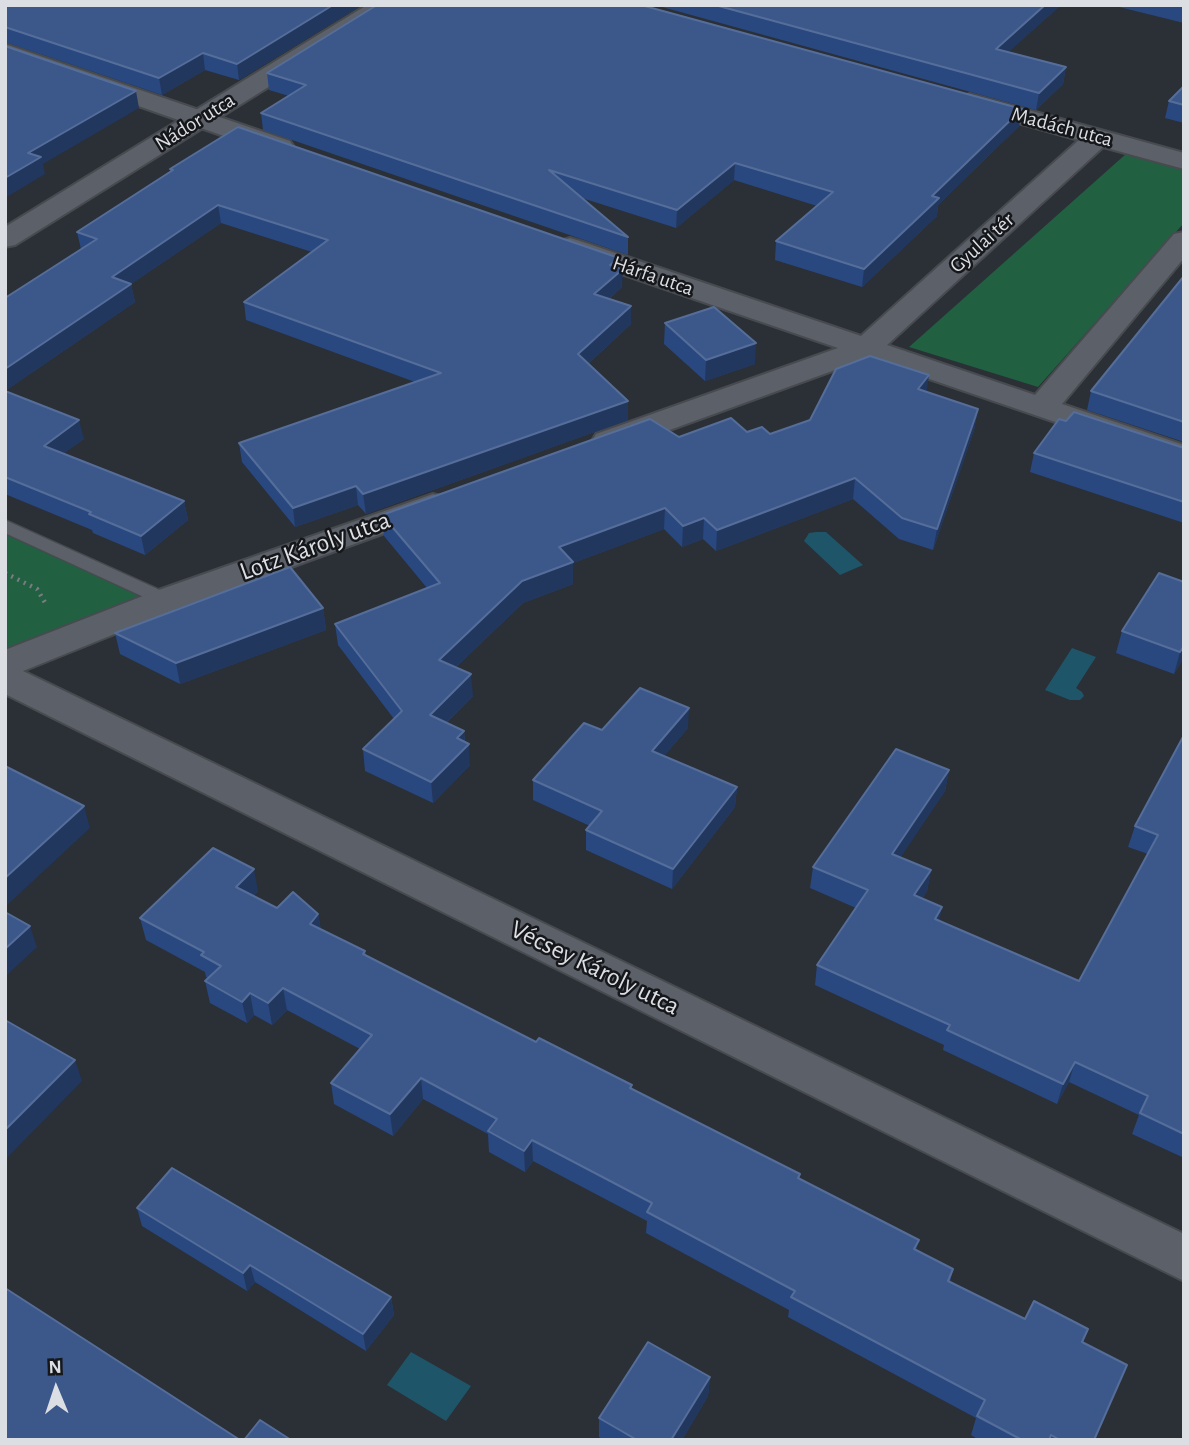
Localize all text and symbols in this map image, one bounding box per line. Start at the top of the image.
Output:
street label: Nádor utca [150,88,240,156]
street label: Madách utca [1009,101,1115,153]
street label: Gyulai tér [945,207,1019,279]
street label: Hárfa utca [609,250,697,302]
street label: Lotz Károly utca [235,504,395,588]
street label: Vécsey Károly utca [505,914,685,1022]
north arrow [21,1354,91,1424]
text: N [48,1358,62,1377]

